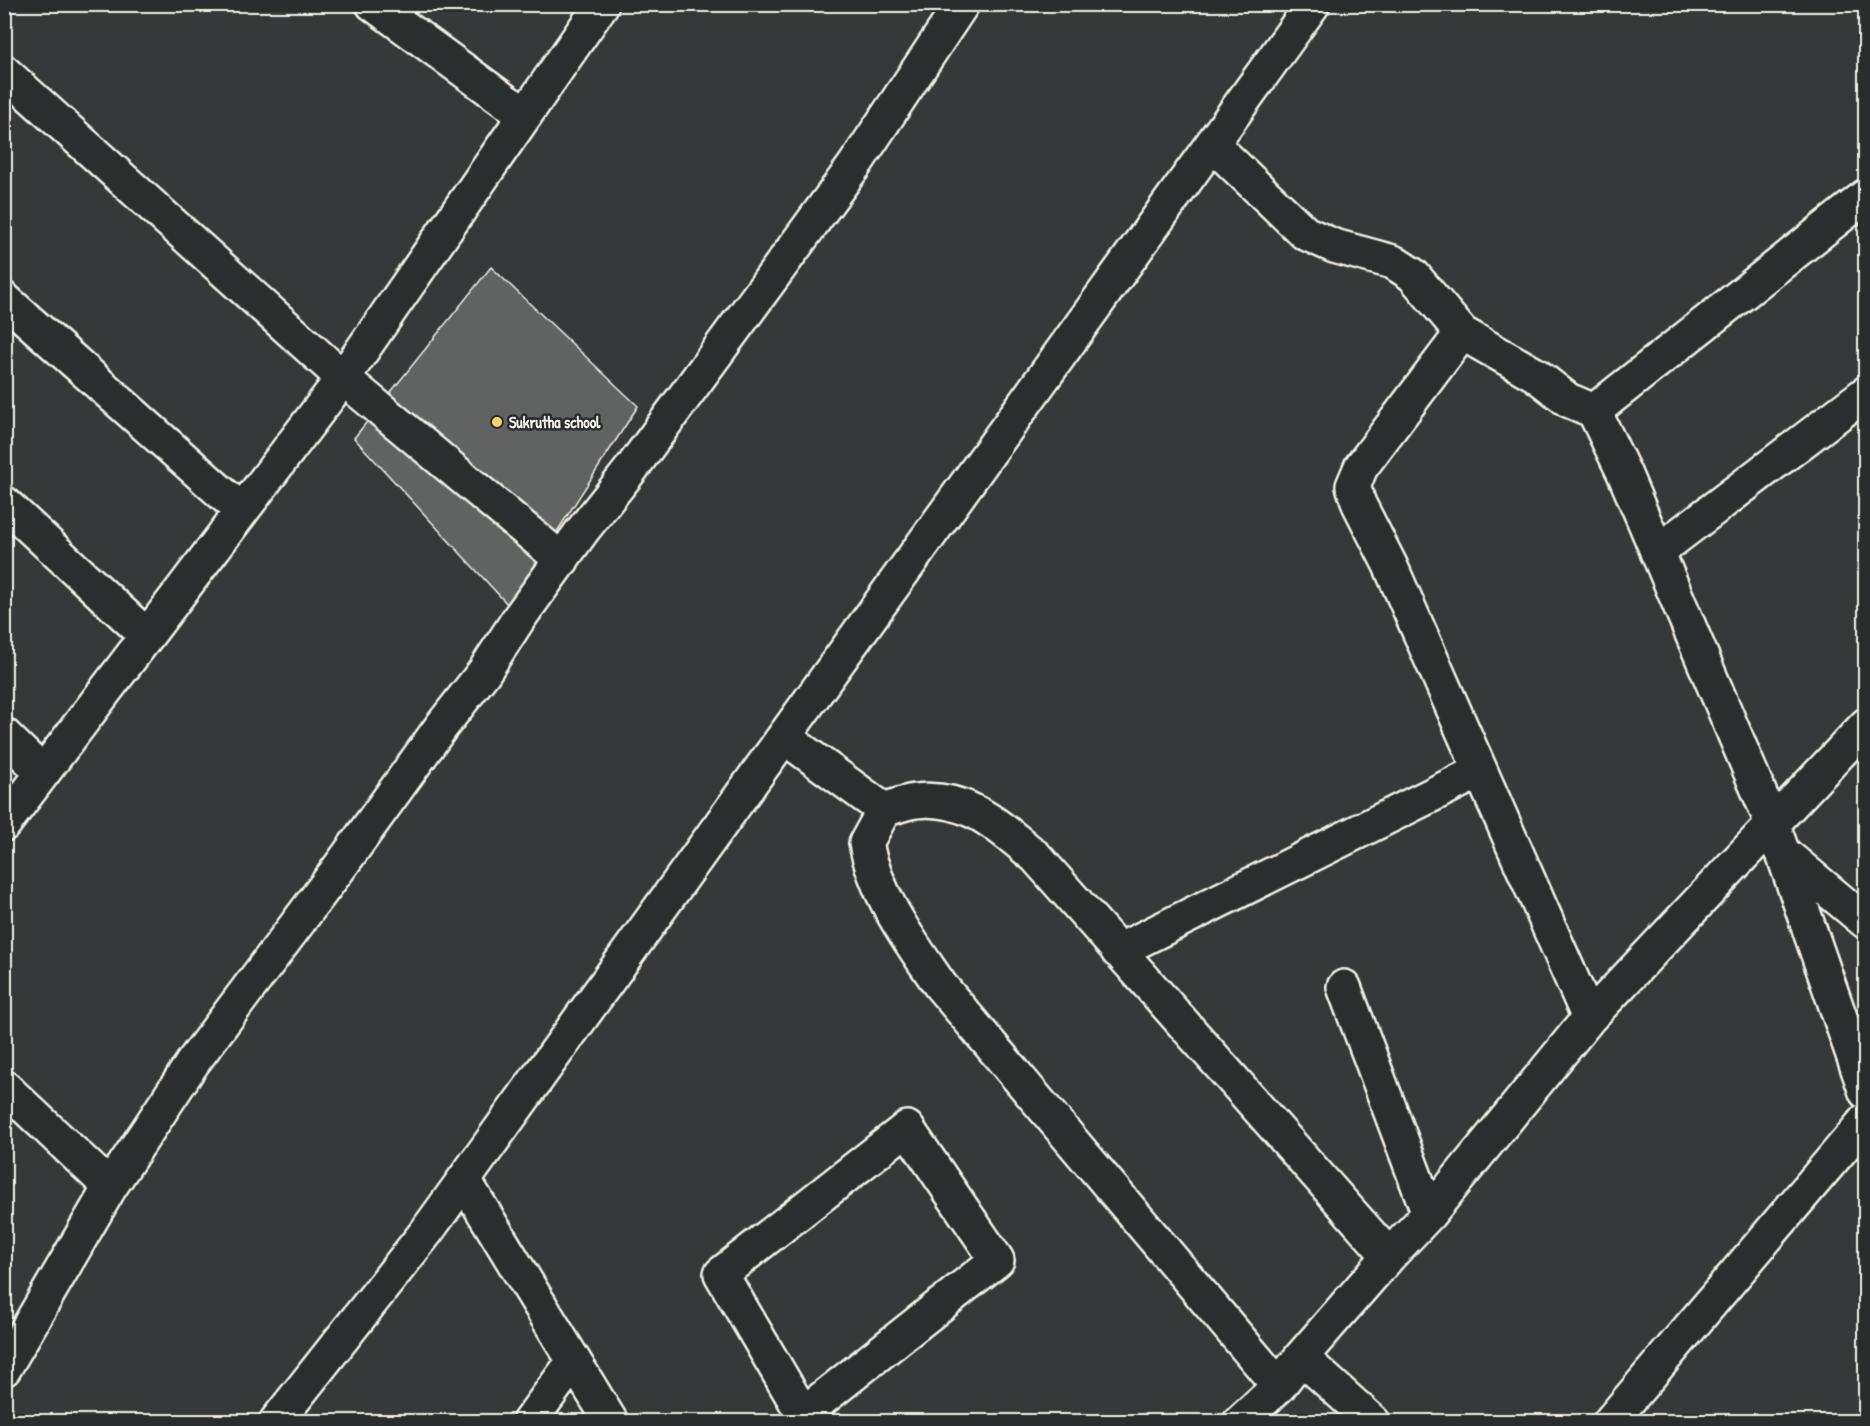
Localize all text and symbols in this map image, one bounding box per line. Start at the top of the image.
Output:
place label: Sukrutha school [509,411,601,433]
marker: Sukrutha school [490,415,504,429]

